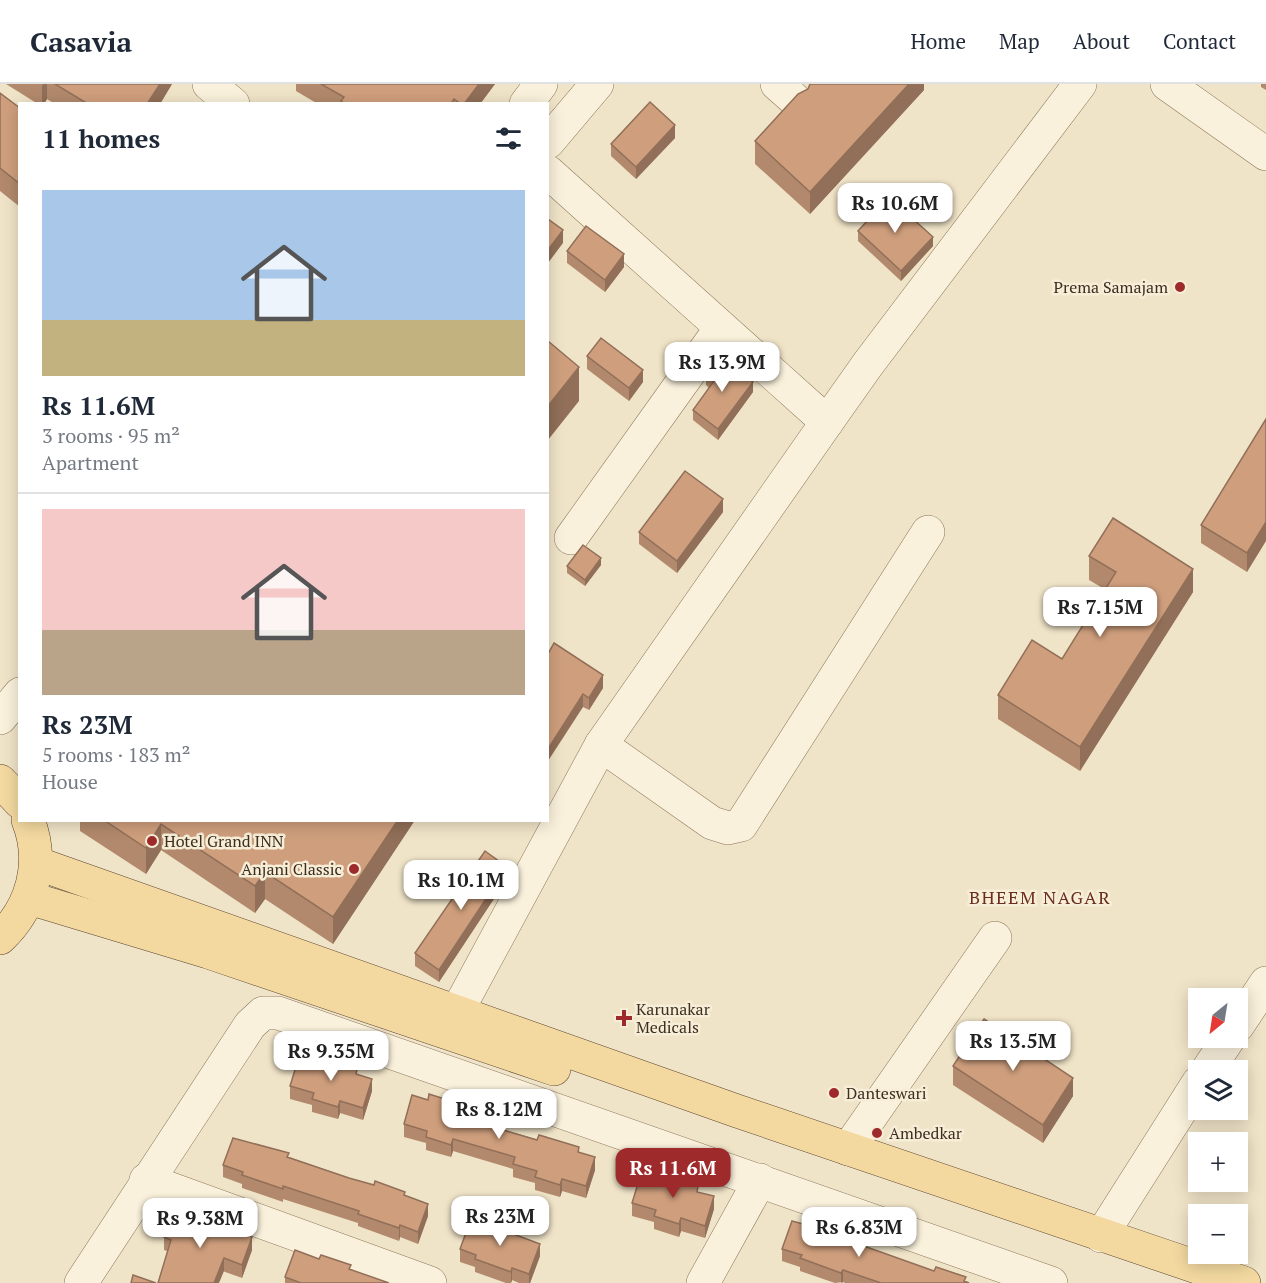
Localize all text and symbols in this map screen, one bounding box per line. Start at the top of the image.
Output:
text: Casavia [30,23,132,60]
text: Home [910,27,966,55]
text: Map [999,27,1040,55]
text: About [1073,27,1130,55]
text: Contact [1163,27,1236,55]
text: 11 homes [42,121,160,155]
icon: filters [492,122,525,155]
pin: Rs 10.6M [833,183,957,234]
text: Rs 10.6M [852,189,938,216]
icon: home [230,229,338,337]
place label: Prema Samajam [1053,276,1168,298]
marker: Prema Samajam [1173,280,1187,294]
pin: Rs 13.9M [660,342,784,393]
text: Rs 13.9M [679,348,765,375]
text: Rs 11.6M [42,388,155,422]
text: 3 rooms · 95 m² [42,422,180,449]
text: Apartment [42,449,139,476]
icon: home [230,548,338,656]
pin: Rs 7.15M [1038,587,1162,638]
text: Rs 7.15M [1057,593,1143,620]
text: Rs 23M [42,707,132,741]
text: 5 rooms · 183 m² [42,741,190,768]
text: House [42,768,98,795]
place label: Hotel Grand INN [164,830,284,852]
marker: Hotel Grand INN [145,834,159,848]
place label: Anjani Classic [241,858,342,880]
pin: Rs 10.1M [399,860,523,911]
marker: Anjani Classic [347,862,361,876]
text: Rs 10.1M [418,866,504,893]
district label: BHEEM NAGAR [969,885,1111,909]
north arrow [1188,988,1248,1048]
map controls [1188,988,1248,1264]
place label: Karunakar Medicals [636,998,711,1038]
marker: Karunakar Medicals [617,1011,631,1025]
pin: Rs 13.5M [951,1021,1075,1072]
text: Rs 13.5M [970,1027,1056,1054]
pin: Rs 9.35M [269,1031,393,1082]
text: Rs 9.35M [288,1037,374,1064]
button: layers [1188,1060,1248,1120]
place label: Danteswari [846,1082,927,1104]
marker: Danteswari [827,1086,841,1100]
pin: Rs 8.12M [437,1089,561,1140]
text: Rs 8.12M [456,1095,542,1122]
place label: Ambedkar [889,1122,963,1144]
marker: Ambedkar [870,1126,884,1140]
button: + [1188,1132,1248,1192]
pin: Rs 11.6M [611,1148,735,1199]
text: Rs 11.6M [630,1154,716,1181]
pin: Rs 23M [451,1196,549,1247]
pin: Rs 9.38M [138,1198,262,1249]
text: Rs 23M [465,1202,535,1229]
text: Rs 9.38M [157,1204,243,1231]
button: − [1188,1204,1248,1264]
pin: Rs 6.83M [797,1207,921,1258]
text: Rs 6.83M [816,1213,902,1240]

